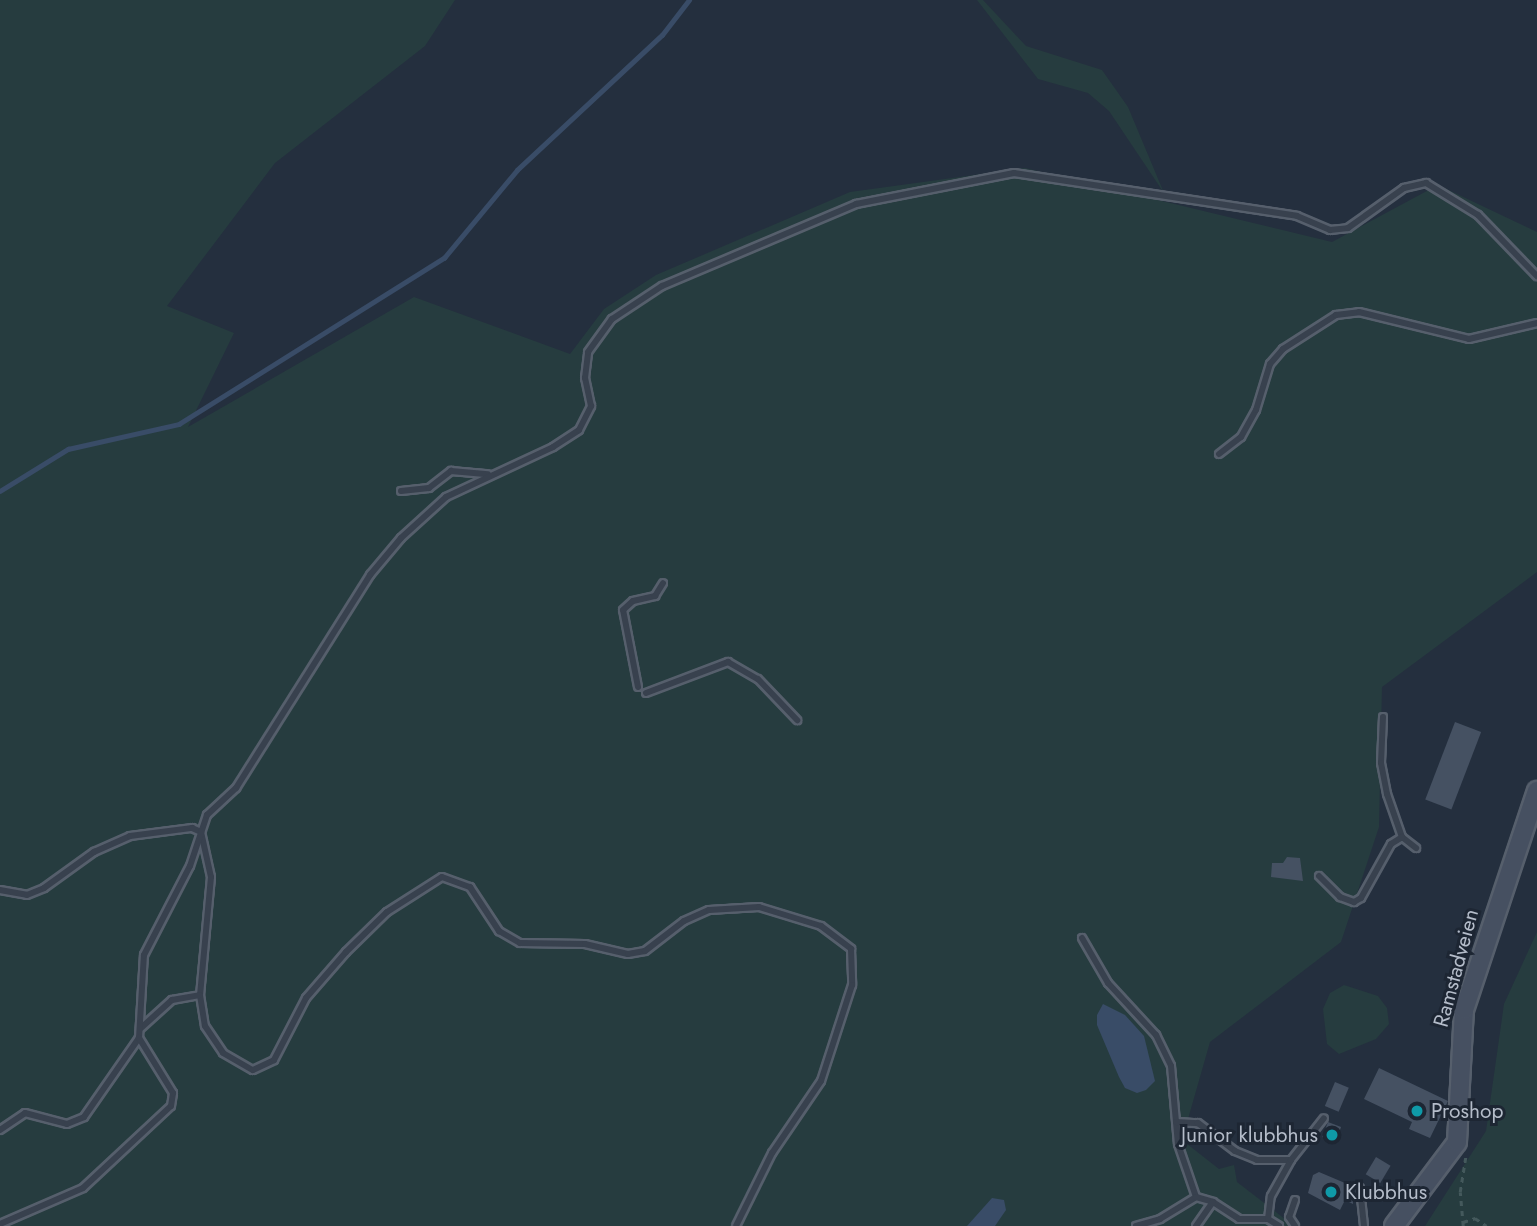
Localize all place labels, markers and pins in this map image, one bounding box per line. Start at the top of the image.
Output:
place label: Proshop [1431,1098,1503,1124]
marker: Proshop [1409,1103,1425,1119]
place label: Junior klubbhus [1181,1122,1318,1148]
marker: Junior klubbhus [1324,1127,1340,1143]
place label: Klubbhus [1345,1179,1427,1205]
marker: Klubbhus [1323,1184,1339,1200]

